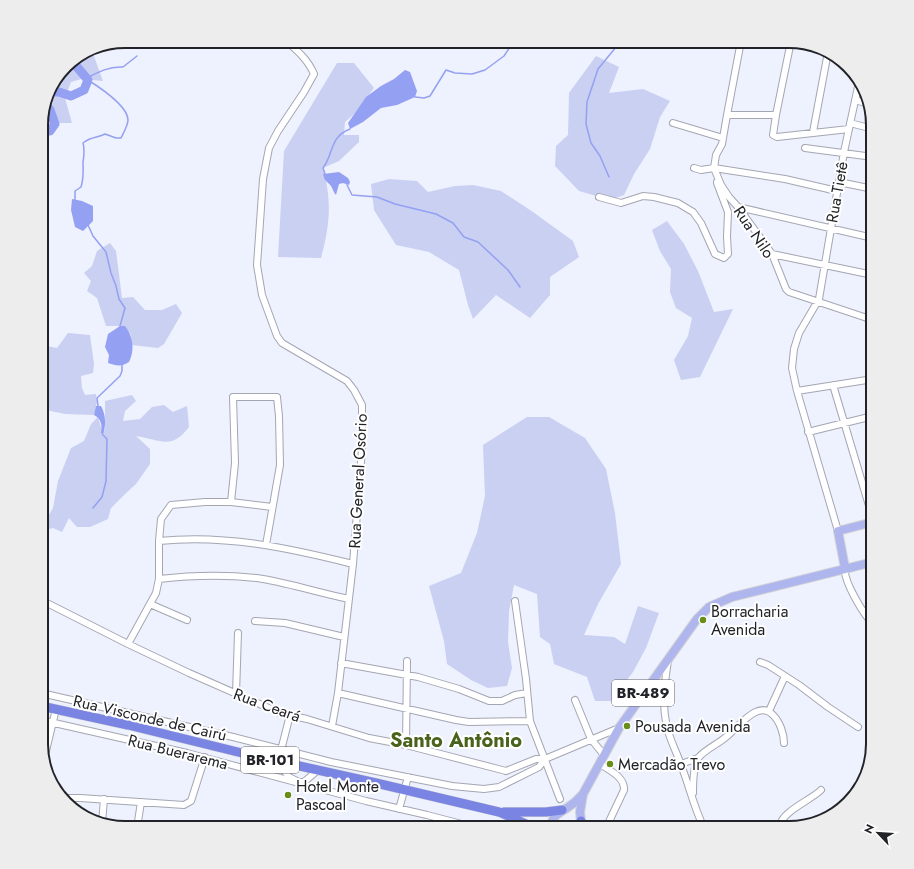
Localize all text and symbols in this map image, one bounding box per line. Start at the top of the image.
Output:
street label: Rua Tietê [820,160,854,224]
street label: Rua Nilo [728,201,780,263]
street label: Rua General Osório [343,413,373,549]
place label: Borracharia Avenida [711,600,788,641]
marker: Borracharia Avenida [698,615,708,625]
road number: BR-489 [612,680,674,706]
street label: Rua Ceará [230,682,304,728]
street label: Rua Visconde de Cairú [71,689,229,747]
place label: Pousada Avenida [635,715,750,738]
marker: Pousada Avenida [622,721,632,731]
district label: Santo Antônio [390,726,522,755]
street label: Rua Buerarema [126,728,230,776]
road number: BR-101 [241,747,299,773]
place label: Mercadão Trevo [618,753,725,776]
marker: Mercadão Trevo [605,759,615,769]
place label: Hotel Monte Pascoal [296,775,379,816]
marker: Hotel Monte Pascoal [283,790,293,800]
north arrow [858,813,898,853]
text: N [860,821,878,836]

